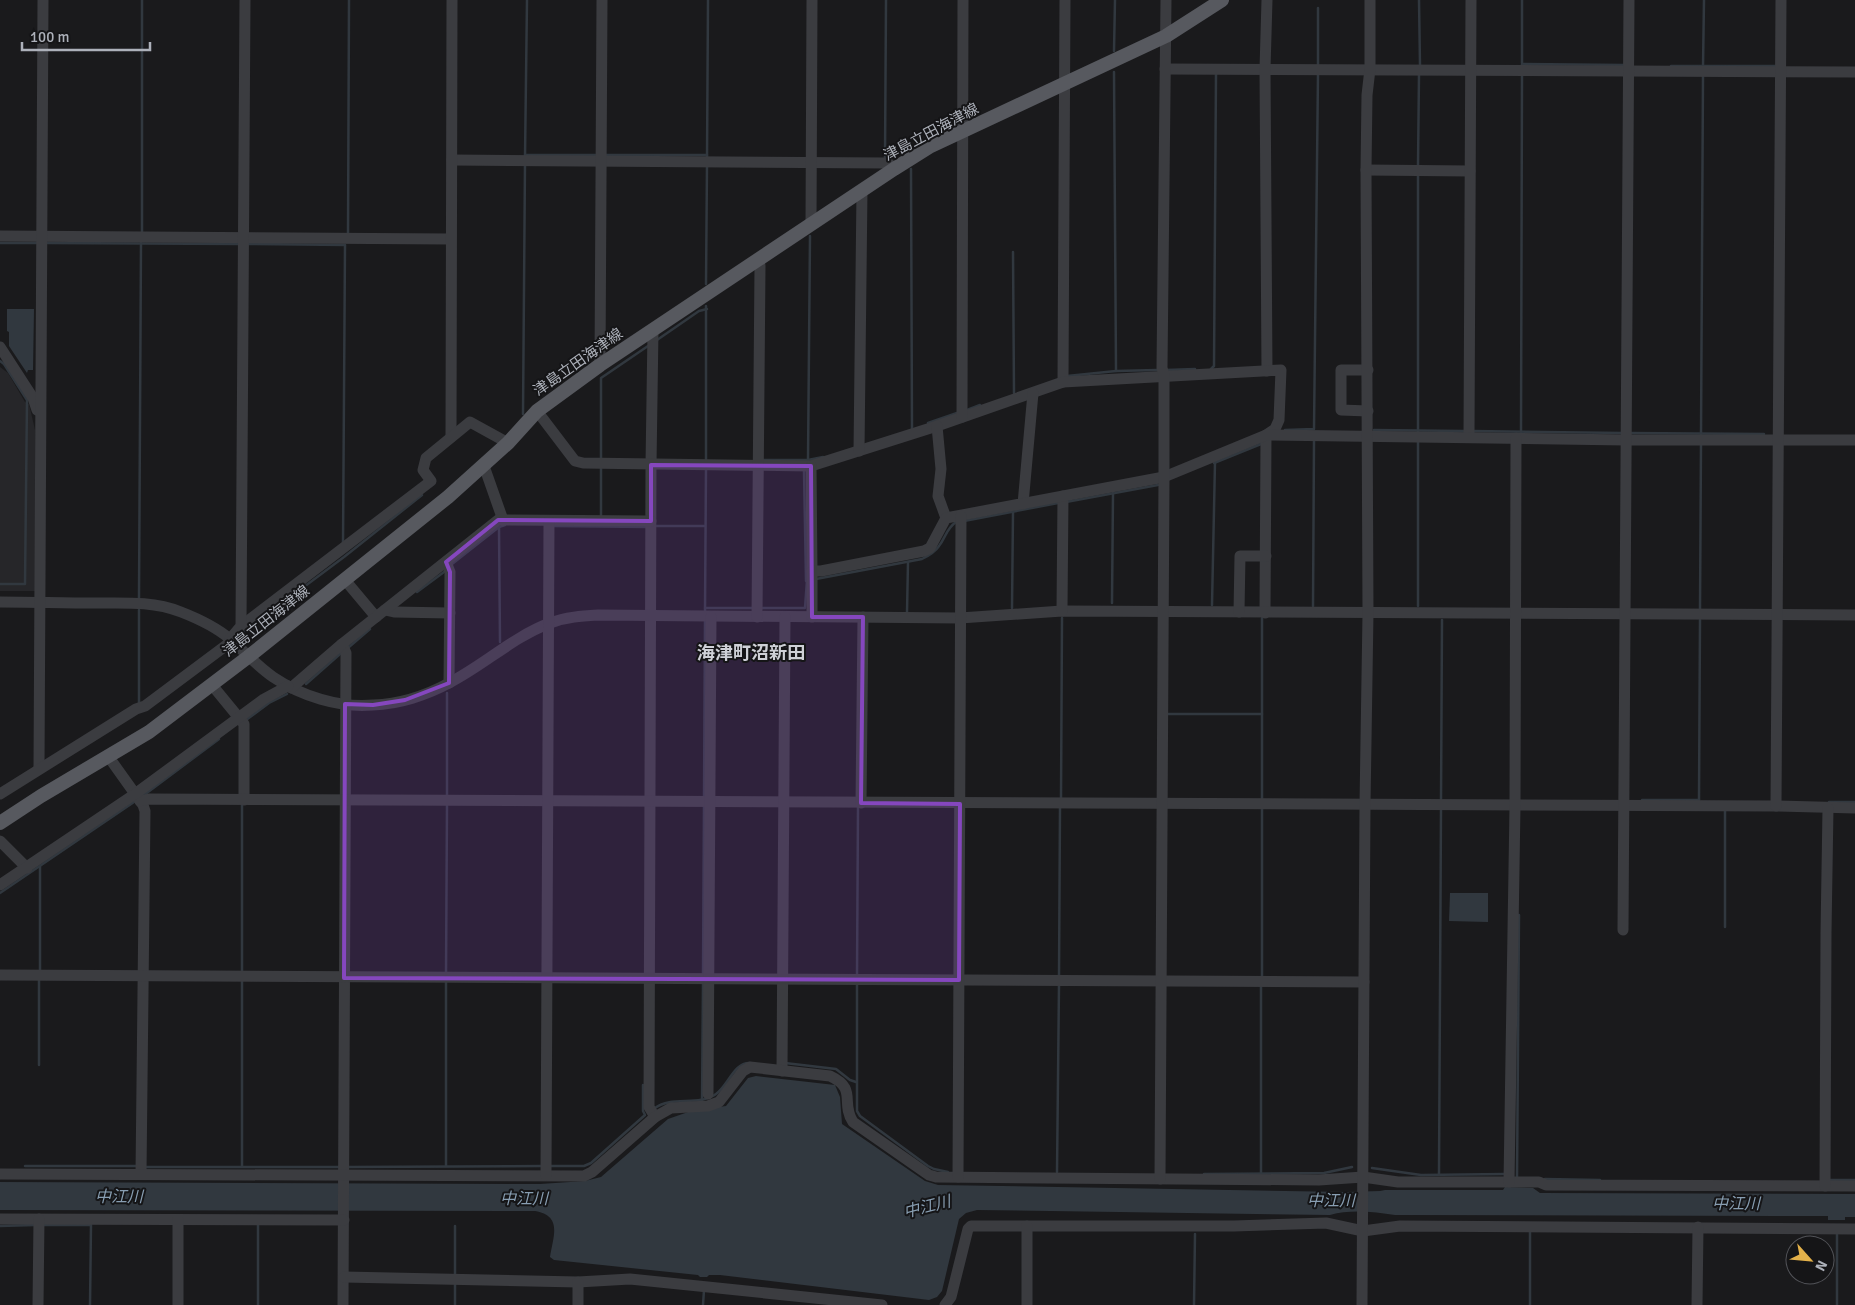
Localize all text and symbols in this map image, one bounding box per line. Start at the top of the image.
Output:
scale bar [22,20,150,52]
text: 100 m [30,28,70,46]
street label: 津島立田海津線 [880,99,982,165]
street label: 津島立田海津線 [530,325,626,399]
street label: 津島立田海津線 [219,582,313,660]
district label: 海津町沼新田 [697,642,805,664]
water label: 中江川 [95,1187,145,1207]
water label: 中江川 [500,1189,550,1209]
water label: 中江川 [901,1191,955,1223]
water label: 中江川 [1307,1191,1357,1211]
water label: 中江川 [1712,1194,1762,1214]
north arrow [1785,1235,1835,1285]
text: N [1811,1257,1831,1274]

